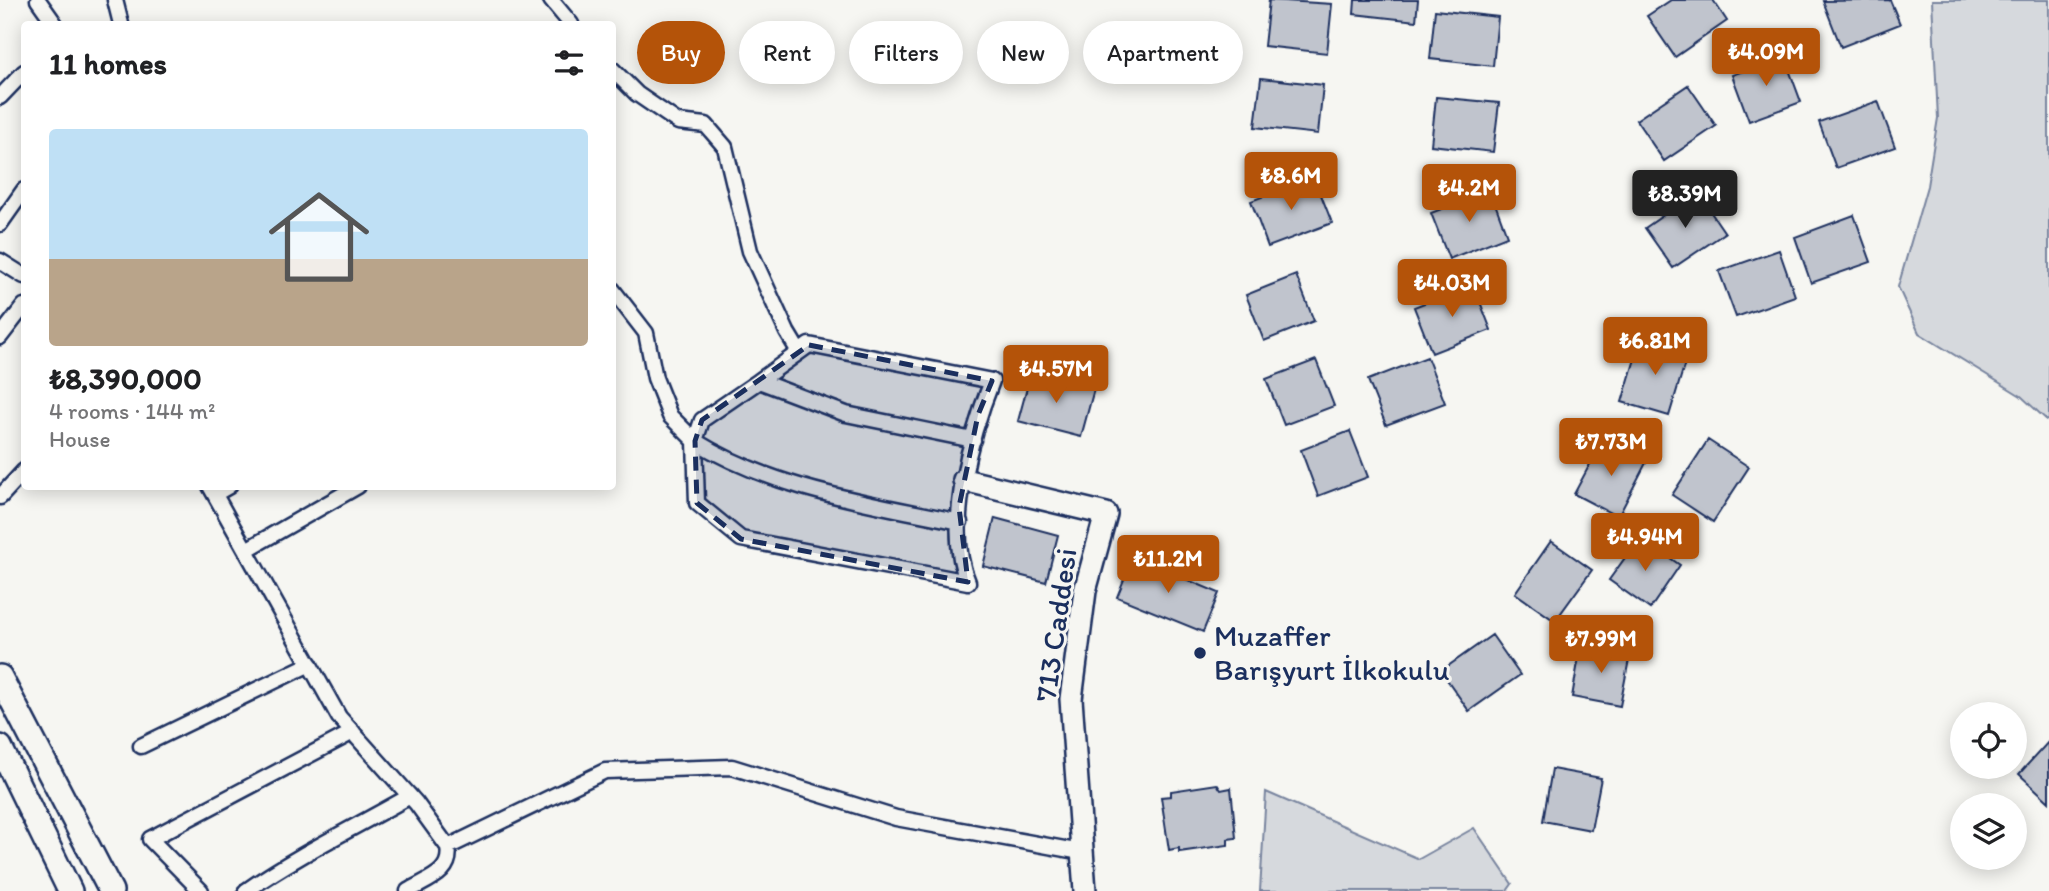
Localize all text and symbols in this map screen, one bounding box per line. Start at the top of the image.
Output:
chip: Buy [637,21,725,84]
chip: Rent [739,21,835,84]
chip: Filters [849,21,963,84]
chip: New [977,21,1069,84]
chip: Apartment [1083,21,1243,84]
pin: ₺4.09M [1709,28,1823,88]
text: ₺4.09M [1728,37,1804,65]
icon: filters [550,44,588,82]
text: 11 homes [49,45,167,82]
pin: ₺8.6M [1242,152,1340,212]
text: ₺8.6M [1261,161,1321,189]
pin: ₺4.2M [1420,164,1518,224]
pin: ₺8.39M [1628,170,1742,230]
text: ₺4.2M [1438,173,1500,201]
icon: home [256,174,382,300]
text: ₺8.39M [1648,179,1722,207]
pin: ₺4.03M [1395,260,1509,319]
text: ₺4.03M [1414,268,1490,296]
pin: ₺6.81M [1598,318,1712,377]
text: ₺6.81M [1619,326,1691,354]
pin: ₺4.57M [999,346,1113,405]
text: ₺4.57M [1019,354,1093,382]
text: ₺8,390,000 [49,360,202,397]
text: 4 rooms · 144 m² [49,397,215,425]
pin: ₺7.73M [1554,419,1668,478]
text: House [49,425,111,453]
text: ₺7.73M [1575,427,1647,455]
pin: ₺4.94M [1588,514,1702,573]
text: ₺4.94M [1607,522,1683,550]
pin: ₺11.2M [1111,536,1225,595]
text: ₺11.2M [1133,544,1203,572]
street label: 713 Caddesi [1026,546,1085,704]
pin: ₺7.99M [1544,616,1658,675]
place label: Muzaffer Barışyurt İlkokulu [1214,617,1450,688]
text: ₺7.99M [1565,624,1637,652]
marker: Muzaffer Barışyurt İlkokulu [1192,645,1208,661]
map controls [1950,702,2027,870]
button: locate [1950,702,2027,779]
button: layers [1950,793,2027,870]

